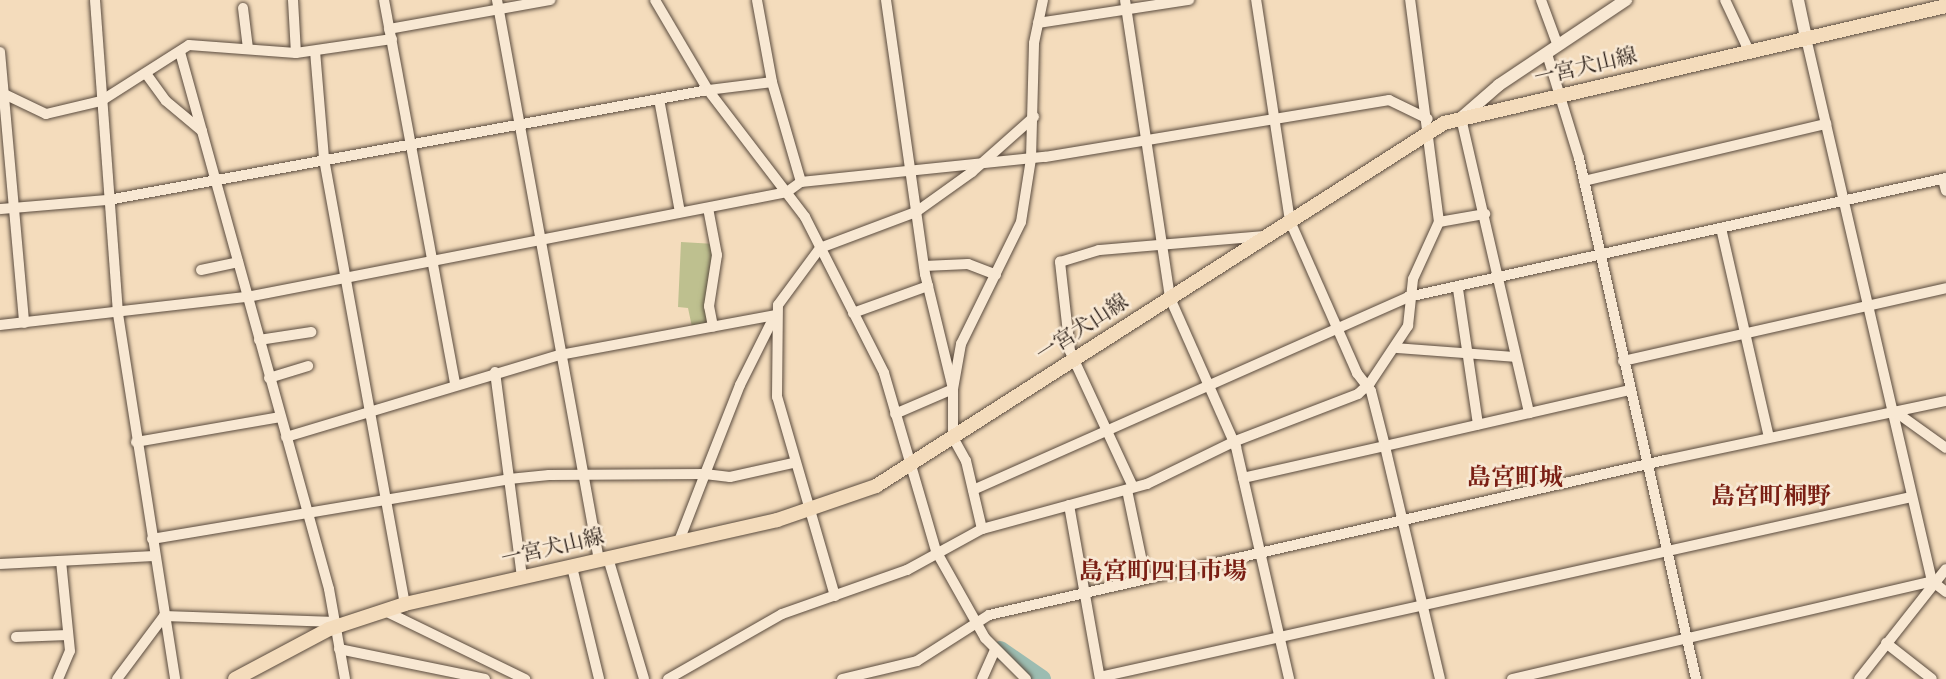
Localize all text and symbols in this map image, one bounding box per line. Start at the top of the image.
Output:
street label: 一宮犬山線 [1532,44,1640,92]
street label: 一宮犬山線 [1032,290,1134,368]
district label: 島宮町城 [1467,465,1563,493]
district label: 島宮町桐野 [1711,484,1831,512]
street label: 一宮犬山線 [499,525,607,573]
district label: 島宮町四日市場 [1079,559,1247,587]

